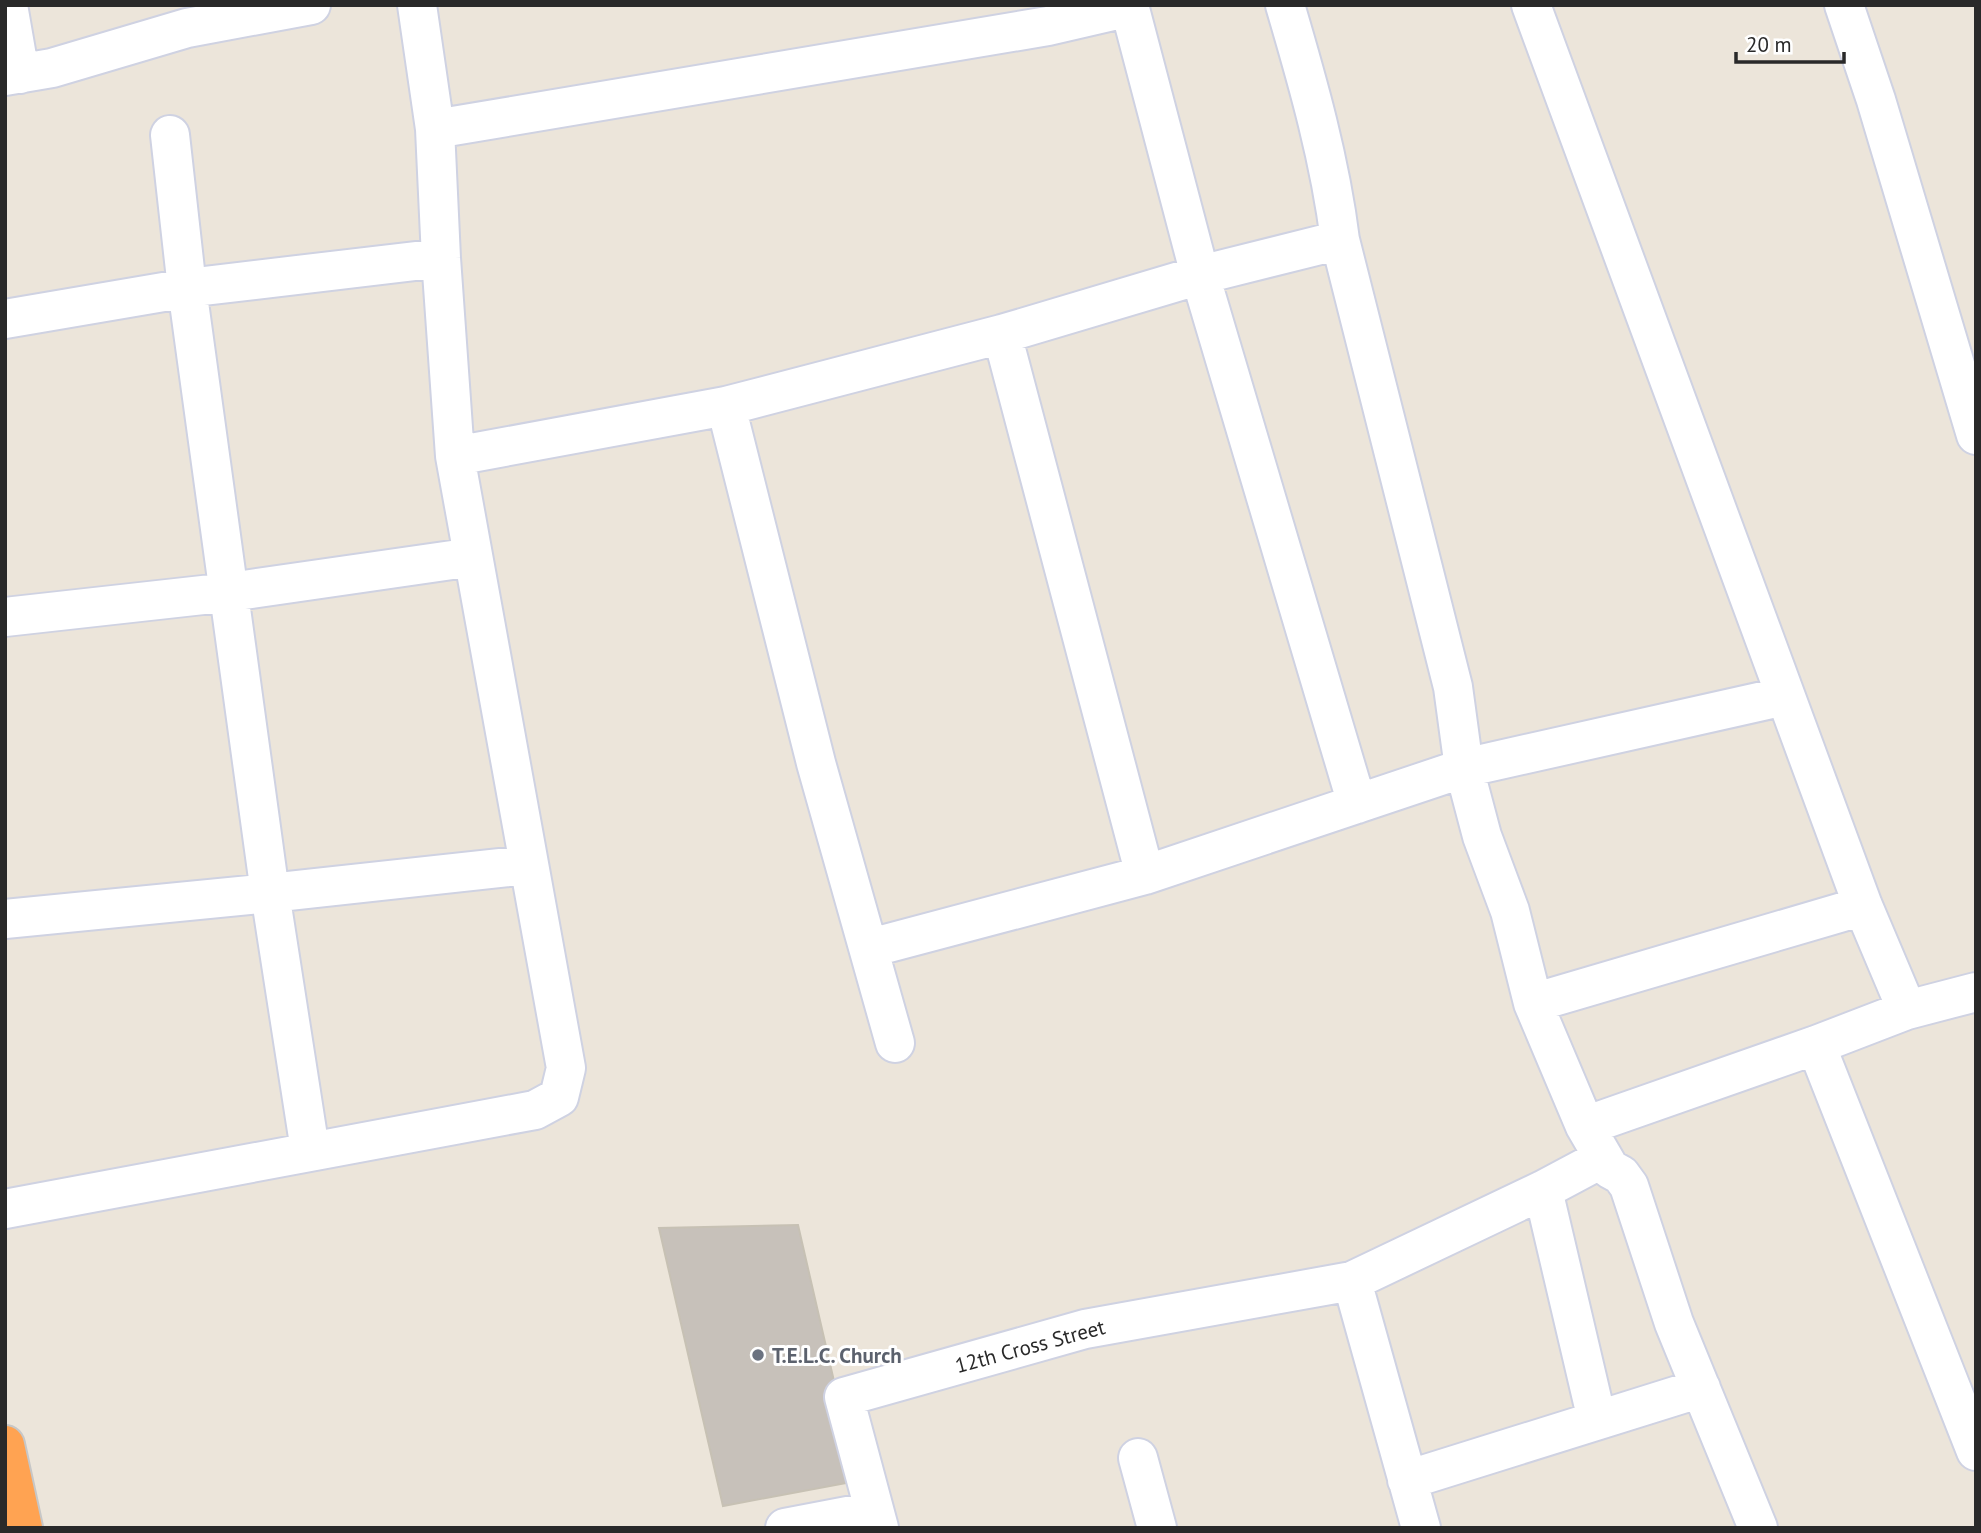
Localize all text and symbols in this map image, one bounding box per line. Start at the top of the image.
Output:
scale bar [1736,21,1844,65]
text: 20 m [1746,31,1792,58]
street label: 12th Cross Street [952,1313,1108,1379]
place label: T.E.L.C. Church [772,1342,902,1369]
marker: T.E.L.C. Church [750,1347,766,1363]

